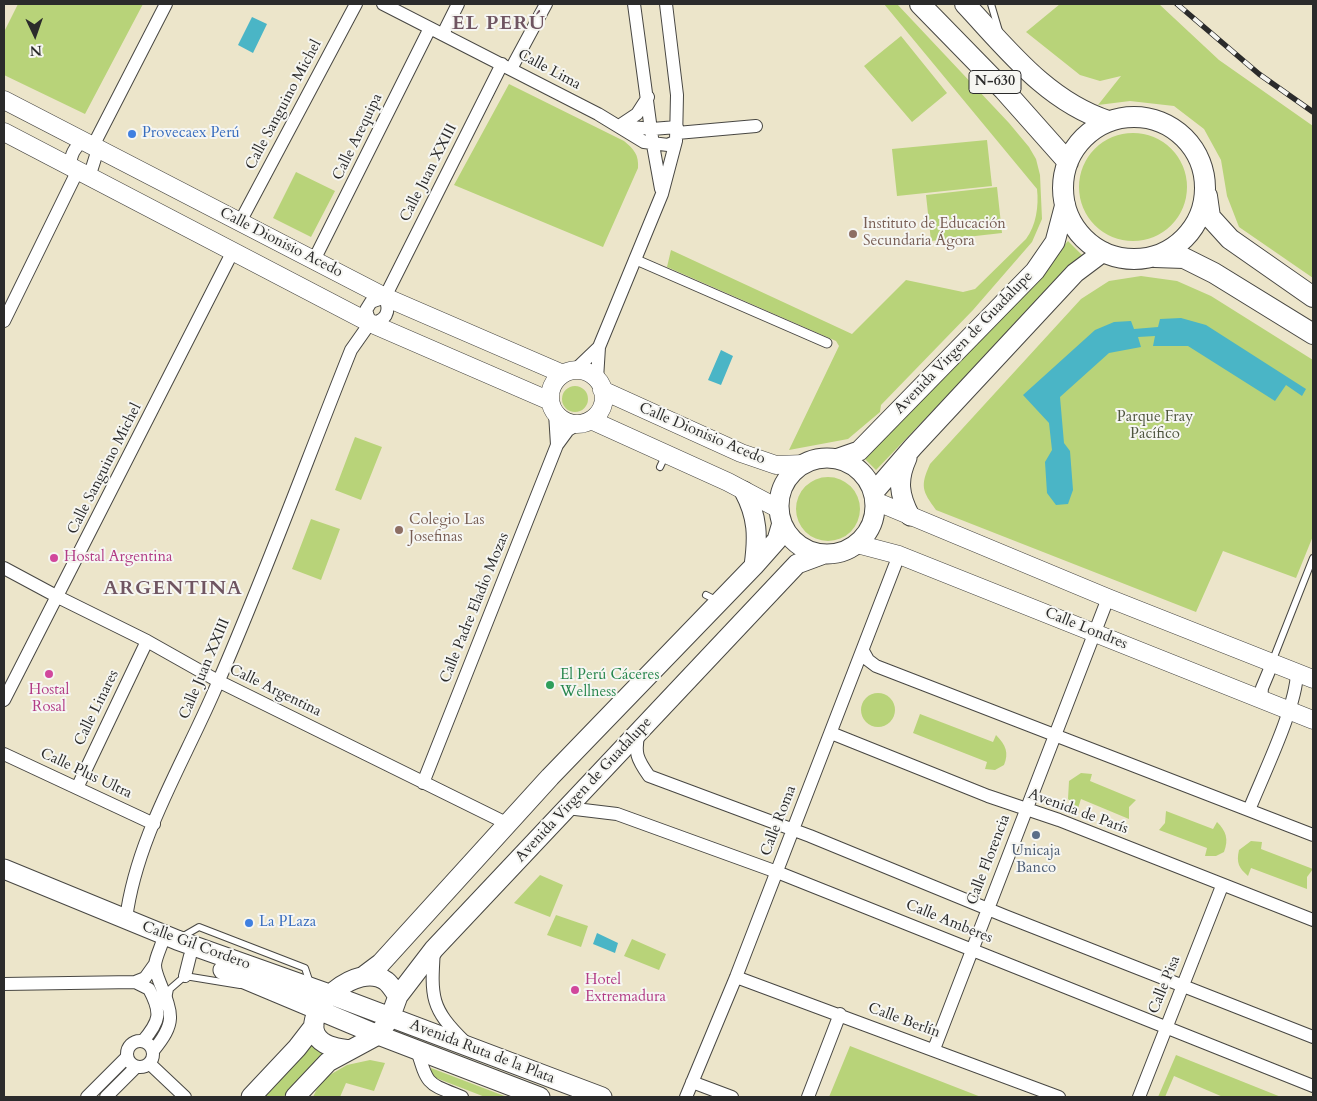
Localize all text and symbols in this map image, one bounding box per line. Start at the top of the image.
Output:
north arrow [10,10,60,60]
district label: EL PERÚ [451,12,547,36]
street label: Calle Sanguino Michel [242,37,326,173]
text: N [29,41,42,60]
street label: Calle Lima [514,46,584,94]
road number: N-630 [969,70,1021,94]
street label: Calle Arequipa [329,91,387,183]
street label: Calle Juan XXIII [397,121,461,225]
place label: Provecaex Perú [142,125,240,143]
marker: Provecaex Perú [126,128,138,140]
street label: Calle Dionisio Acedo [217,204,345,282]
place label: Instituto de Educación Secundaria Ágora [863,216,1006,251]
marker: Instituto de Educación Secundaria Ágora [847,228,859,240]
street label: Avenida Virgen de Guadalupe [891,268,1037,418]
street label: Calle Dionisio Acedo [636,399,768,469]
street label: Calle Sanguino Michel [64,401,146,537]
park label: Parque Fray Pacífico [1117,409,1193,444]
place label: Colegio Las Josefinas [409,512,485,547]
marker: Colegio Las Josefinas [393,524,405,536]
street label: Calle Padre Eladio Mozas [437,530,513,686]
place label: Hostal Argentina [64,549,173,567]
marker: Hostal Argentina [48,552,60,564]
district label: ARGENTINA [102,577,244,601]
street label: Calle Londres [1042,604,1130,654]
street label: Calle Juan XXIII [176,616,234,722]
street label: Calle Argentina [226,661,324,721]
street label: Calle Linares [71,667,123,749]
place label: El Perú Cáceres Wellness [560,667,659,702]
marker: Hostal Rosal [43,668,55,680]
marker: El Perú Cáceres Wellness [544,679,556,691]
place label: Hostal Rosal [29,682,69,717]
street label: Avenida Virgen de Guadalupe [512,714,656,866]
street label: Calle Plus Ultra [37,745,135,803]
street label: Calle Roma [757,783,801,859]
street label: Avenida de París [1025,786,1131,838]
street label: Calle Florencia [964,812,1014,908]
marker: Unicaja Banco [1030,829,1042,841]
place label: Unicaja Banco [1011,843,1061,878]
street label: Calle Amberes [903,896,995,948]
place label: La PLaza [259,914,316,932]
marker: La PLaza [243,917,255,929]
street label: Calle Gil Cordero [139,918,253,974]
street label: Calle Pisa [1145,953,1185,1017]
place label: Hotel Extremadura [585,972,666,1007]
marker: Hotel Extremadura [569,984,581,996]
street label: Calle Berlín [865,1000,943,1042]
street label: Avenida Ruta de la Plata [407,1016,557,1088]

